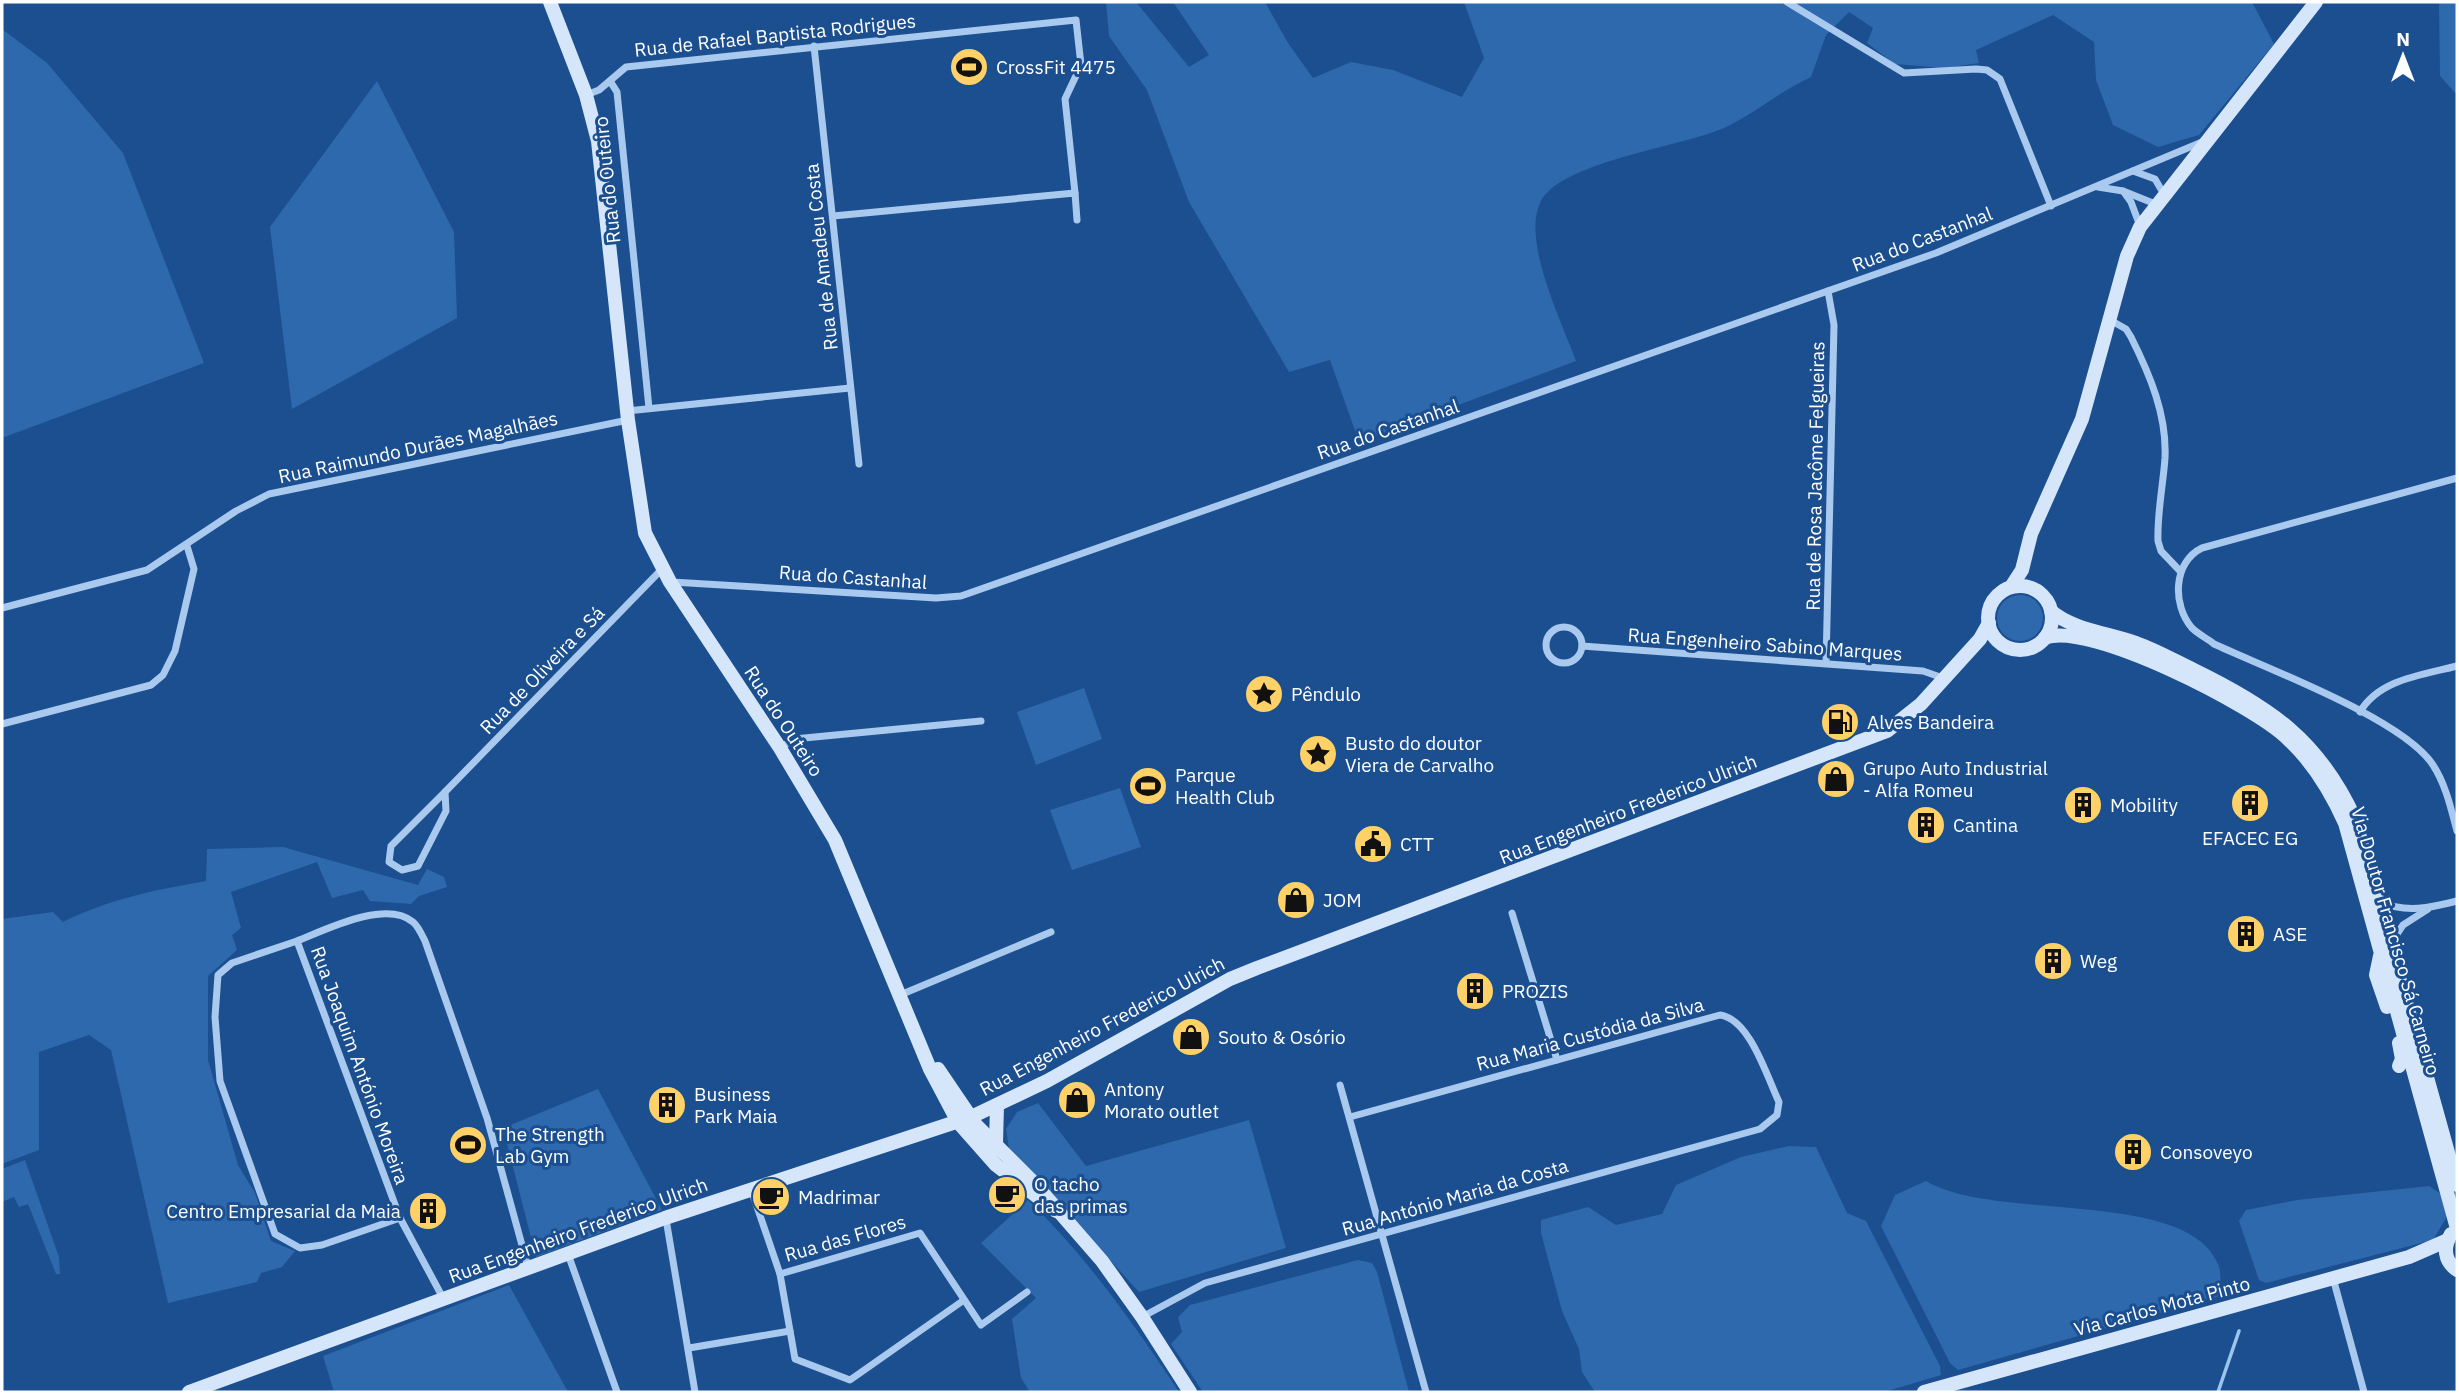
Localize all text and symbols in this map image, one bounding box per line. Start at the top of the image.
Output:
street label: Rua de Rafael Baptista Rodrigues [633,8,917,62]
north arrow [2368,21,2438,91]
text: N [2396,27,2410,51]
sports icon: CrossFit 4475 [948,46,990,88]
place label: CrossFit 4475 [996,55,1116,79]
street label: Rua do Outeiro [588,115,626,245]
street label: Rua de Amadeu Costa [799,162,843,352]
street label: Rua do Castanhal [1848,201,1996,277]
street label: Rua de Rosa Jacôme Felgueiras [1801,341,1829,611]
street label: Rua do Castanhal [1314,393,1462,465]
street label: Rua Raimundo Durães Magalhães [276,406,560,488]
street label: Rua do Castanhal [778,560,928,594]
street label: Rua de Oliveira e Sá [475,601,609,739]
street label: Rua Engenheiro Sabino Marques [1627,622,1903,666]
street label: Rua do Outeiro [739,661,829,781]
place icon: Pêndulo [1243,673,1285,715]
place label: Pêndulo [1291,682,1361,706]
fuel station icon: Alves Bandeira [1819,701,1861,743]
place label: Alves Bandeira [1867,710,1994,734]
place label: Busto do doutor Viera de Carvalho [1345,731,1494,777]
place icon: Busto do doutor Viera de Carvalho [1297,733,1339,775]
street label: Rua Engenheiro Frederico Ulrich [1496,749,1760,869]
place label: Grupo Auto Industrial - Alfa Romeu [1863,756,2048,802]
shop icon: Grupo Auto Industrial - Alfa Romeu [1815,758,1857,800]
place label: Parque Health Club [1175,763,1275,809]
sports icon: Parque Health Club [1127,765,1169,807]
building icon: EFACEC EG [2229,782,2271,824]
building icon: Mobility [2062,784,2104,826]
place label: Mobility [2110,793,2178,817]
building icon: Cantina [1905,804,1947,846]
street label: Via Doutor Francisco Sá Carneiro [2346,804,2446,1078]
place label: Cantina [1953,813,2018,837]
public building icon: CTT [1352,823,1394,865]
place label: EFACEC EG [2202,826,2298,850]
place label: CTT [1400,832,1434,856]
shop icon: JOM [1275,879,1317,921]
place label: JOM [1323,888,1362,912]
building icon: ASE [2225,913,2267,955]
place label: ASE [2273,922,2307,946]
building icon: Weg [2032,940,2074,982]
street label: Rua Joaquim António Moreira [306,943,414,1187]
place label: Weg [2080,949,2117,973]
street label: Rua Engenheiro Frederico Ulrich [975,951,1229,1101]
building icon: PROZIS [1454,970,1496,1012]
place label: PROZIS [1502,979,1568,1003]
street label: Rua Maria Custódia da Silva [1474,992,1706,1076]
shop icon: Souto & Osório [1170,1016,1212,1058]
place label: Souto & Osório [1218,1025,1346,1049]
place label: Antony Morato outlet [1104,1077,1219,1123]
shop icon: Antony Morato outlet [1056,1079,1098,1121]
place label: Business Park Maia [694,1082,777,1128]
building icon: Business Park Maia [646,1084,688,1126]
place label: The Strength Lab Gym [495,1122,605,1168]
sports icon: The Strength Lab Gym [447,1124,489,1166]
building icon: Consoveyo [2112,1131,2154,1173]
place label: Consoveyo [2160,1140,2253,1164]
street label: Rua António Maria da Costa [1339,1153,1571,1241]
street label: Rua Engenheiro Frederico Ulrich [445,1172,711,1288]
place label: O tacho das primas [1034,1172,1128,1218]
cafe icon: O tacho das primas [986,1174,1028,1216]
cafe icon: Madrimar [750,1176,792,1218]
place label: Madrimar [798,1185,880,1209]
building icon: Centro Empresarial da Maia [407,1190,449,1232]
place label: Centro Empresarial da Maia [166,1199,401,1223]
street label: Rua das Flores [781,1209,909,1267]
street label: Via Carlos Mota Pinto [2071,1271,2253,1341]

